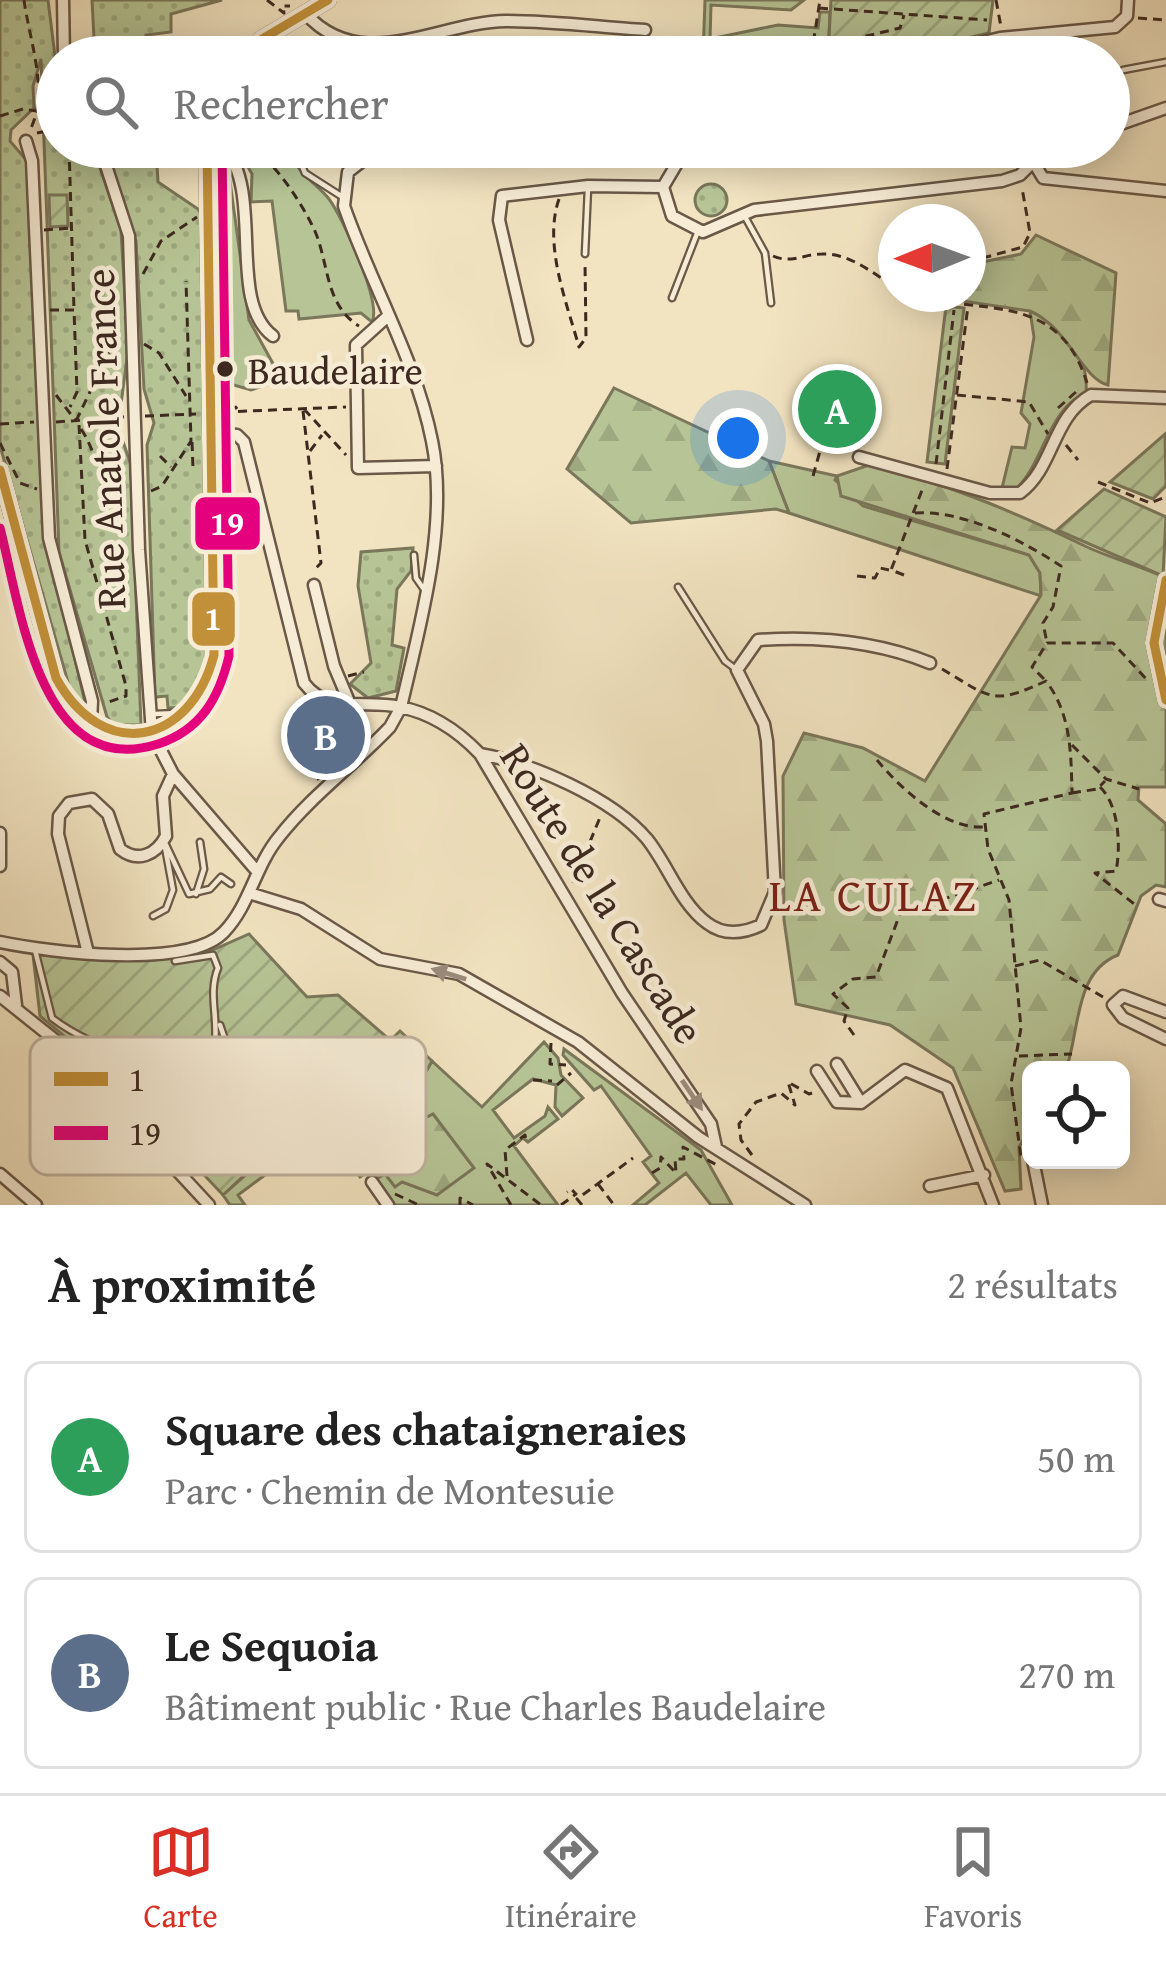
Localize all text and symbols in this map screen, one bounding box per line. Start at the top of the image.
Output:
search box [36,36,1130,168]
icon: search [78,69,144,135]
text: Rechercher [174,70,389,135]
north arrow [878,204,986,312]
street label: Rue Anatole France [68,268,140,610]
place label: Baudelaire [248,341,423,398]
marker: Baudelaire [214,358,236,380]
pin: A [798,364,876,454]
your location [708,408,768,468]
line badge: 19 [193,495,262,552]
text: 19 [210,499,244,547]
line badge: 1 [190,590,237,648]
text: 1 [204,594,222,642]
pin: B [287,690,365,780]
street label: Route de la Cascade [486,731,720,1055]
district label: LA CULAZ [769,862,979,927]
one-way arrow [430,964,467,982]
legend [30,1037,426,1175]
text: 1 [129,1055,145,1103]
map controls [1022,1061,1130,1169]
button: locate [1022,1061,1130,1169]
one-way arrow [680,1078,702,1111]
text: 19 [129,1109,161,1157]
text: À proximité [48,1246,316,1321]
text: 2 résultats [947,1255,1118,1312]
text: Square des chataigneraies [165,1396,687,1461]
text: A [78,1429,102,1486]
text: 50 m [1037,1429,1115,1486]
text: Parc · Chemin de Montesuie [165,1461,615,1518]
text: Le Sequoia [165,1612,378,1677]
text: B [78,1645,102,1702]
text: 270 m [1018,1645,1115,1702]
text: Bâtiment public · Rue Charles Baudelaire [165,1677,826,1734]
tab: Carte [144,1819,218,1939]
tab: Itinéraire [505,1819,637,1939]
tab: Favoris [924,1819,1022,1939]

